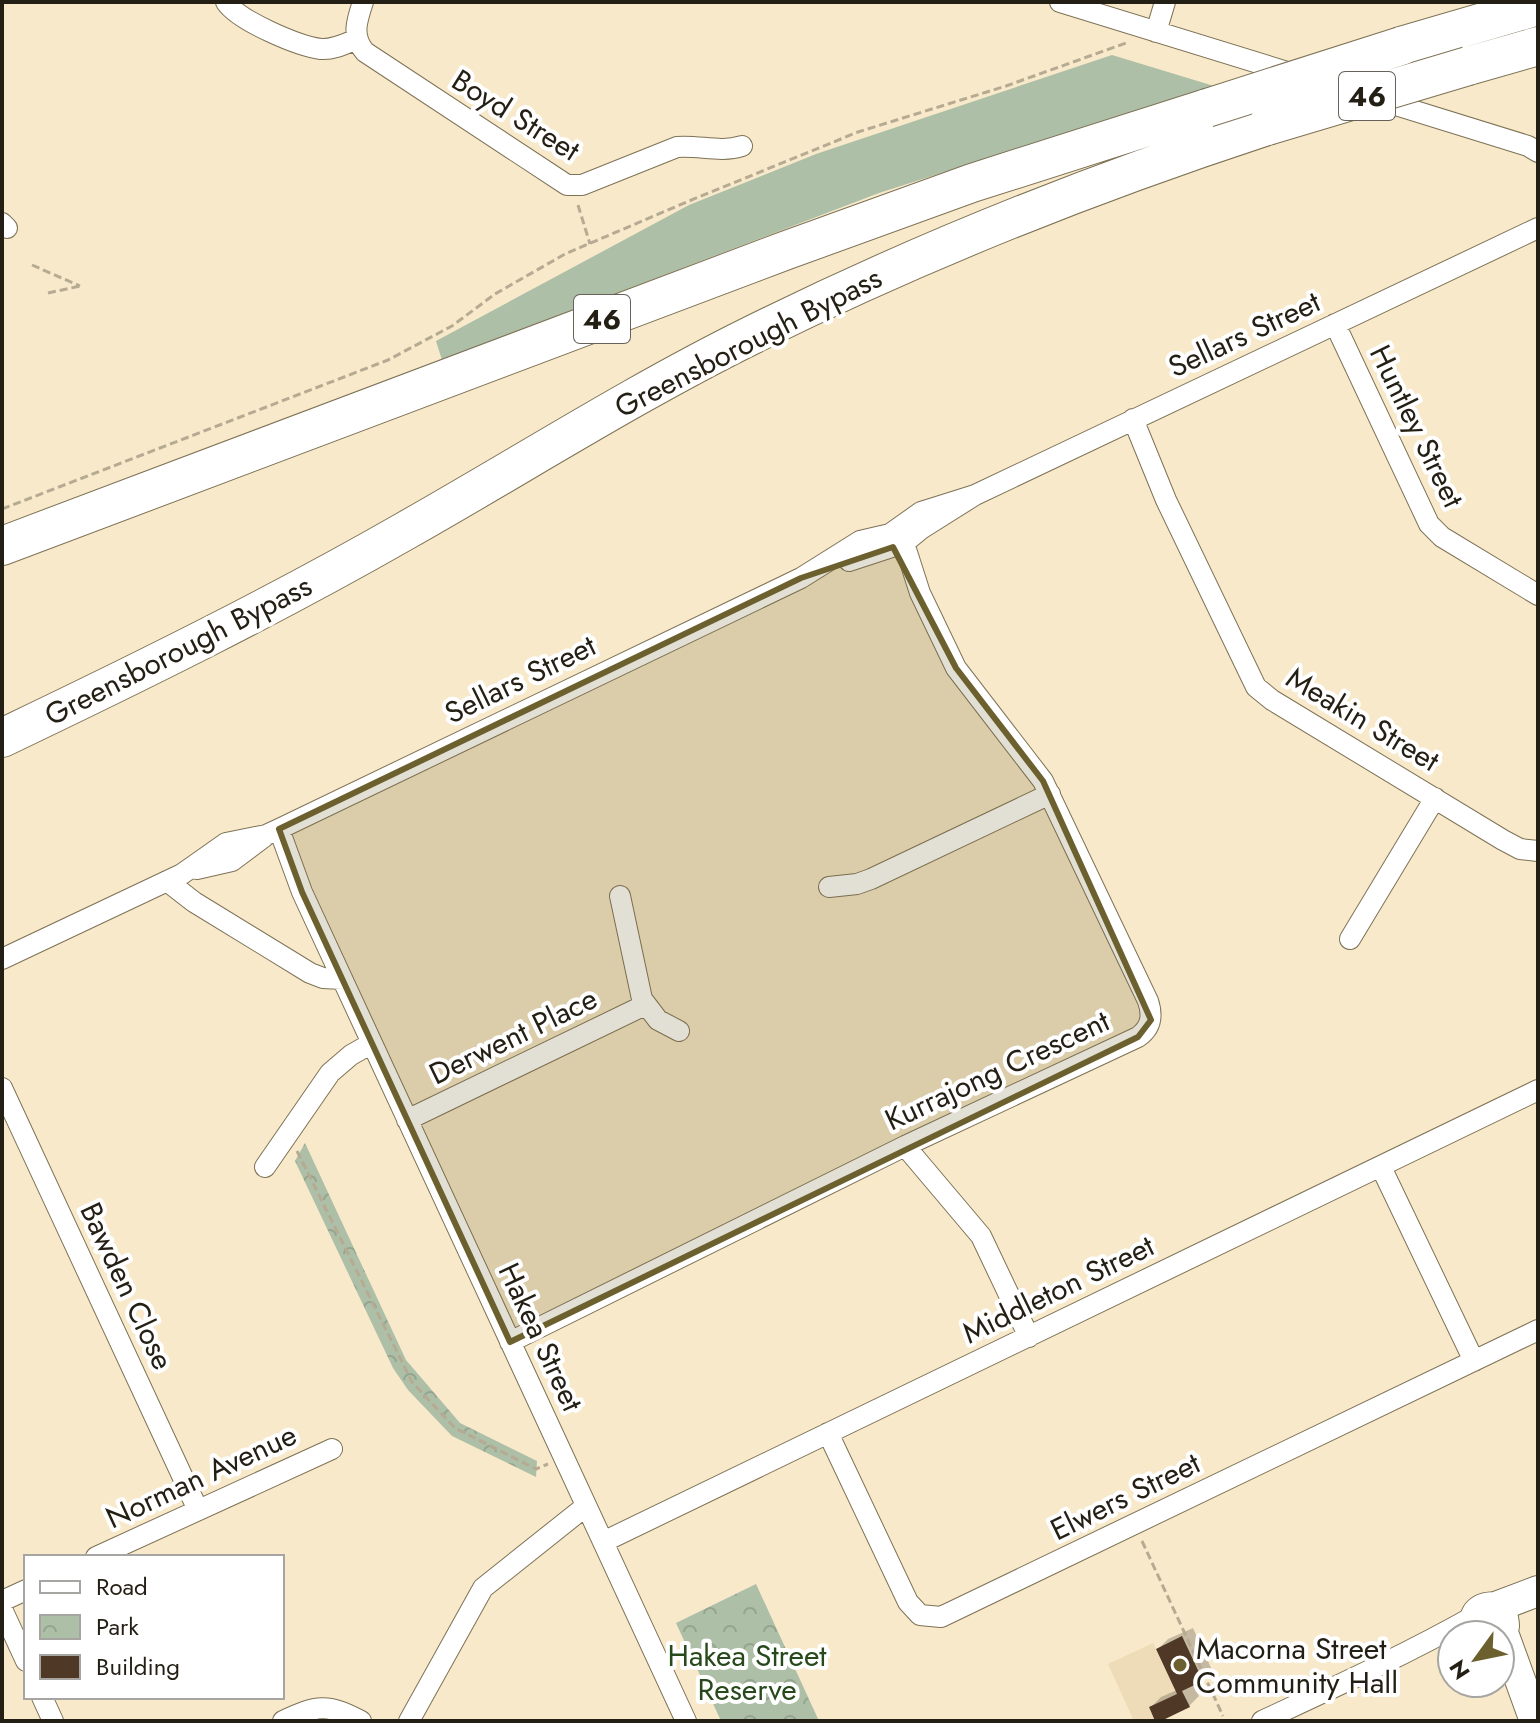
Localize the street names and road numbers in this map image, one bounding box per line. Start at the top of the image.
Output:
street label: Boyd Street [444,59,589,172]
road number: 46 [1339,72,1395,120]
street label: Greensborough Bypass [607,256,889,428]
street label: Sellars Street [1161,280,1328,388]
road number: 46 [574,295,630,343]
street label: Huntley Street [1359,338,1475,515]
street label: Greensborough Bypass [37,564,319,736]
street label: Sellars Street [437,624,603,734]
street label: Meakin Street [1278,656,1448,782]
street label: Derwent Place [422,977,604,1095]
street label: Kurrajong Crescent [878,999,1117,1141]
street label: Bawden Close [69,1195,185,1377]
street label: Middleton Street [955,1224,1162,1354]
street label: Hakea Street [488,1256,594,1419]
street label: Norman Avenue [99,1413,303,1539]
street label: Elwers Street [1043,1441,1208,1551]

